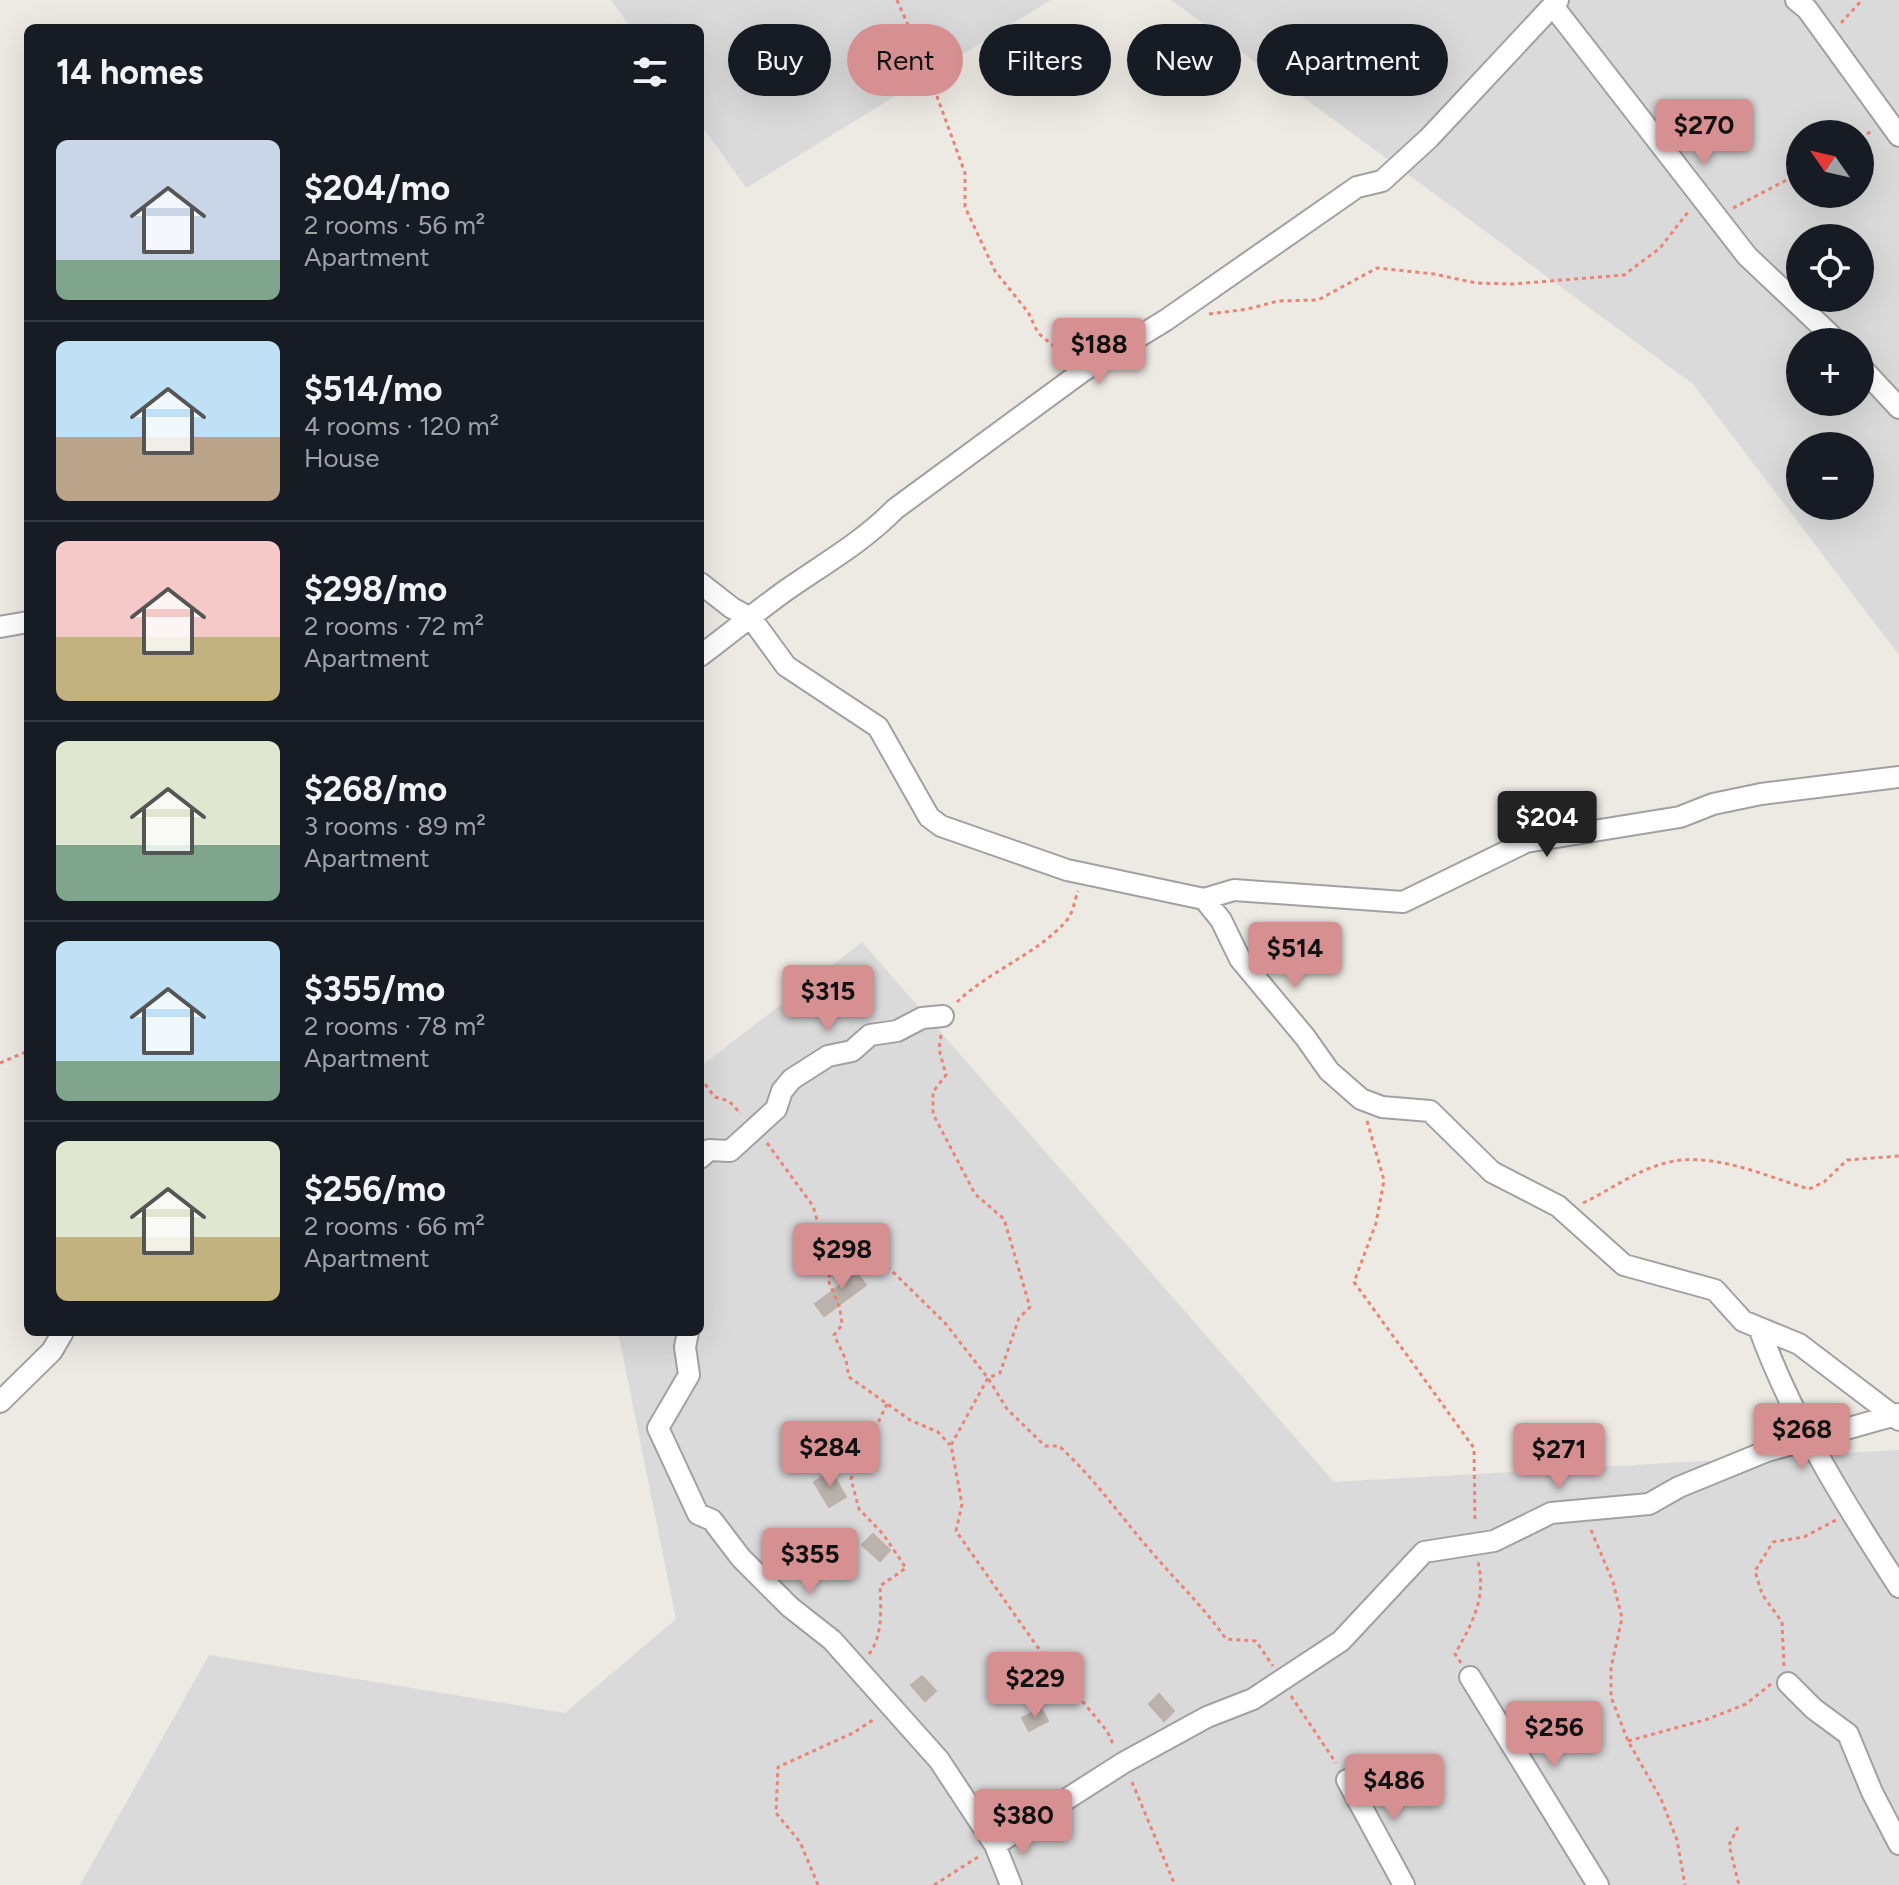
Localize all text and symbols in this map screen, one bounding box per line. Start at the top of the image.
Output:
chip: Buy [728,24,831,96]
chip: Rent [847,24,963,96]
chip: Filters [979,24,1111,96]
chip: New [1127,24,1241,96]
chip: Apartment [1257,24,1448,96]
icon: filters [628,50,672,94]
text: 14 homes [56,52,203,93]
pin: $270 [1657,99,1751,167]
text: $270 [1674,109,1734,141]
north arrow [1786,120,1874,208]
map controls [1786,120,1874,520]
text: $204/mo [304,168,450,209]
icon: home [120,172,216,268]
text: 2 rooms · 56 m² [304,209,485,241]
button: locate [1786,224,1874,312]
text: Apartment [304,241,430,273]
pin: $188 [1052,318,1146,386]
text: $188 [1070,328,1128,360]
button: + [1786,328,1874,416]
text: $514/mo [304,369,443,410]
icon: home [120,373,216,469]
text: 4 rooms · 120 m² [304,410,499,442]
button: − [1786,432,1874,520]
text: House [304,442,379,474]
text: $298/mo [304,569,447,610]
icon: home [120,573,216,669]
text: 2 rooms · 72 m² [304,610,484,642]
text: Apartment [304,642,430,674]
text: $268/mo [304,769,447,810]
icon: home [120,773,216,869]
pin: $204 [1500,791,1594,859]
text: $204 [1516,801,1578,833]
text: 3 rooms · 89 m² [304,810,486,842]
text: Apartment [304,842,430,874]
pin: $514 [1248,922,1342,990]
text: $514 [1267,932,1323,964]
pin: $315 [781,965,875,1033]
text: $355/mo [304,969,445,1010]
icon: home [120,973,216,1069]
text: $315 [801,975,855,1007]
text: 2 rooms · 78 m² [304,1010,485,1042]
text: Apartment [304,1042,430,1074]
text: $256/mo [304,1169,446,1210]
icon: home [120,1173,216,1269]
text: 2 rooms · 66 m² [304,1210,485,1242]
pin: $298 [795,1223,889,1291]
text: $298 [812,1233,872,1265]
text: Apartment [304,1242,430,1274]
pin: $268 [1755,1403,1849,1471]
text: $268 [1772,1413,1832,1445]
pin: $284 [783,1421,877,1489]
pin: $271 [1512,1423,1606,1491]
text: $284 [799,1431,861,1463]
text: $271 [1532,1433,1586,1465]
pin: $355 [763,1528,857,1596]
text: $355 [780,1538,840,1570]
pin: $229 [988,1652,1082,1720]
text: $229 [1005,1662,1065,1694]
pin: $256 [1507,1701,1601,1769]
text: $256 [1524,1711,1584,1743]
pin: $486 [1347,1754,1441,1822]
text: $486 [1363,1764,1425,1796]
pin: $380 [976,1789,1070,1857]
text: $380 [992,1799,1054,1831]

